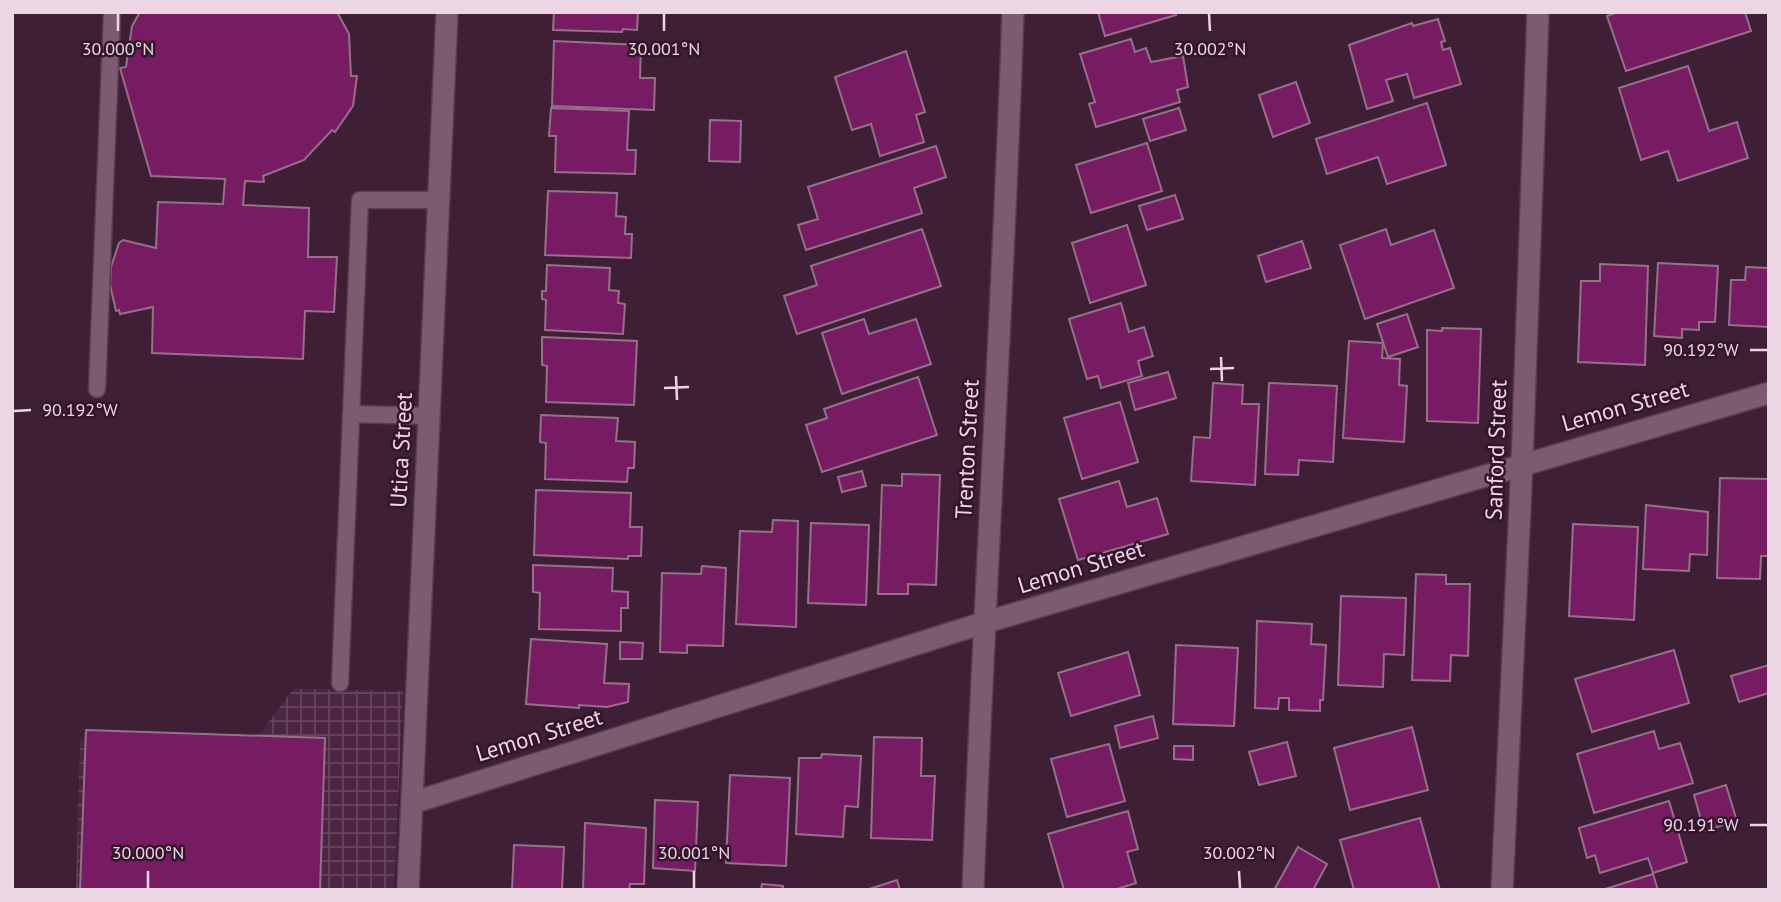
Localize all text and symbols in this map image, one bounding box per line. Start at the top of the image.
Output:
text: 30.000°N [82,37,154,60]
text: 30.001°N [628,37,700,60]
text: 30.002°N [1174,37,1246,60]
text: 90.192°W [1663,338,1739,361]
street label: Lemon Street [1558,374,1692,437]
street label: Trenton Street [948,378,985,520]
street label: Sanford Street [1479,379,1512,521]
street label: Utica Street [383,391,418,508]
text: 90.192°W [42,398,118,421]
street label: Lemon Street [1014,533,1148,599]
street label: Lemon Street [472,701,606,767]
text: 90.191°W [1663,813,1739,836]
text: 30.000°N [112,841,184,864]
text: 30.001°N [658,841,730,864]
text: 30.002°N [1203,841,1275,864]

